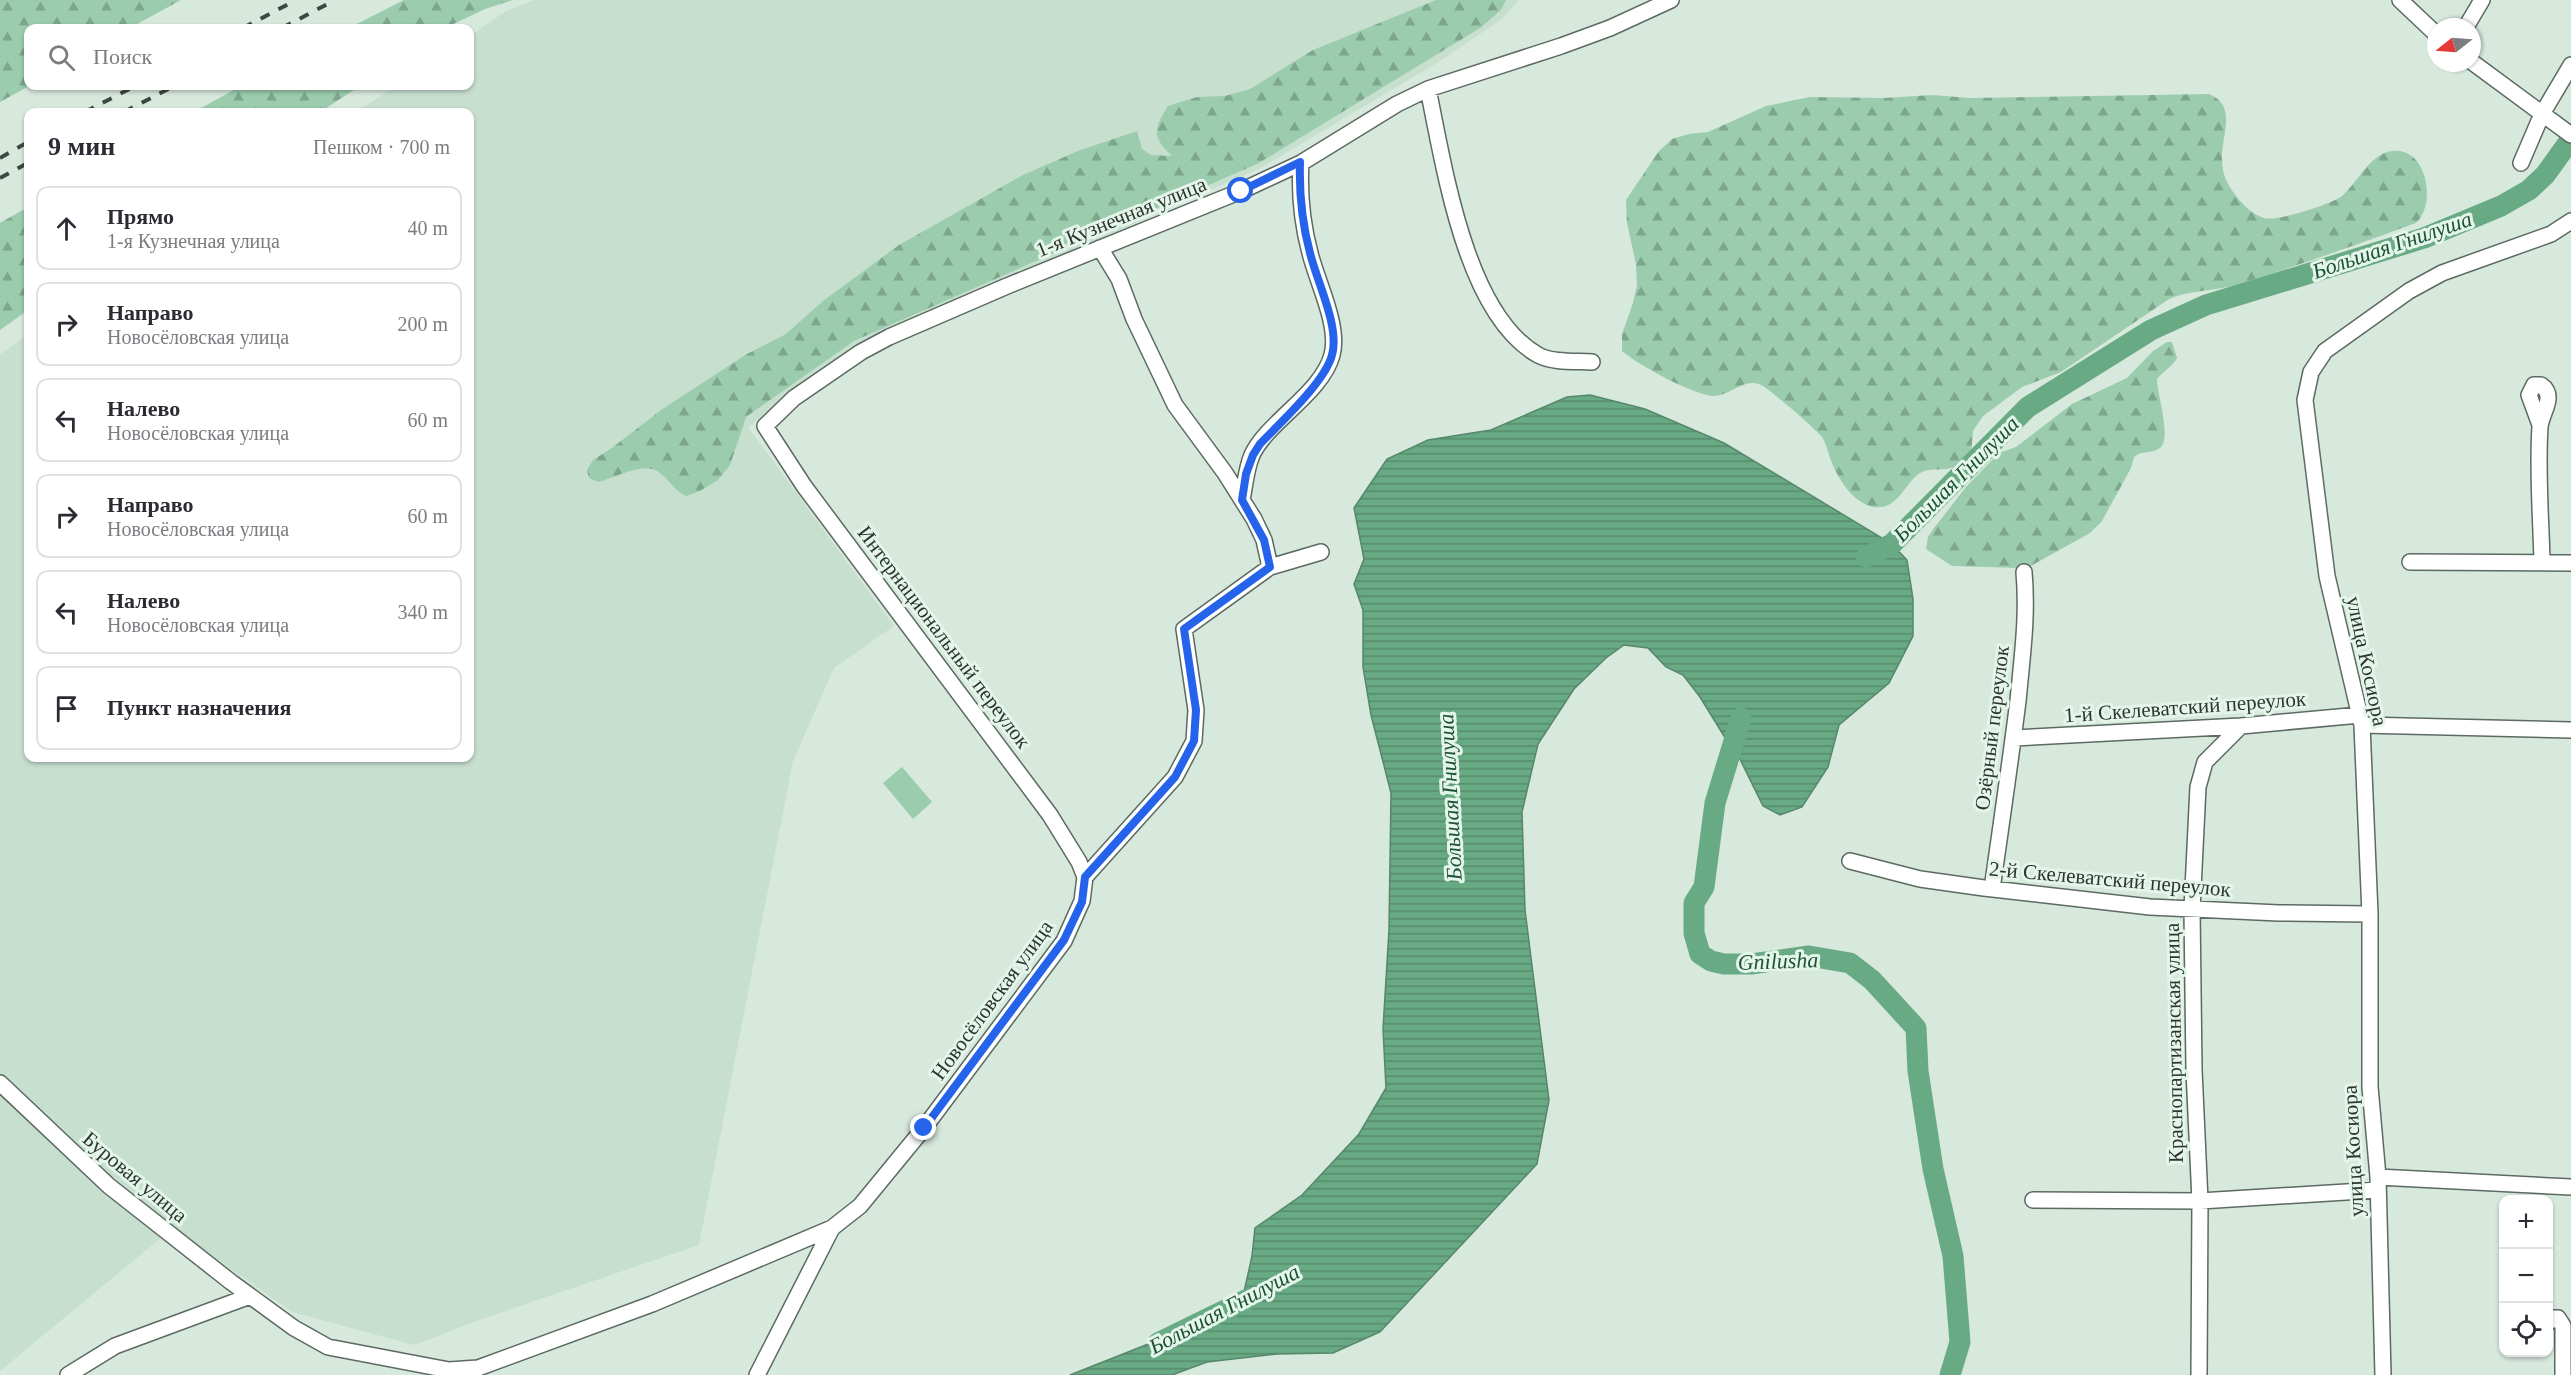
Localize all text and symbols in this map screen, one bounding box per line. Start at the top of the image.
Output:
north arrow [2427,18,2481,72]
search box [24,24,474,90]
icon: search [45,41,78,74]
text: Поиск [93,44,152,69]
text: 9 мин [48,132,115,161]
text: Пешком · 700 m [313,136,450,158]
street label: 1-я Кузнечная улица [1032,172,1210,262]
route start [1227,177,1253,203]
text: Прямо [107,204,174,229]
water label: Большая Гнилуша [2308,206,2475,284]
icon: ahead [50,212,83,245]
text: 40 m [407,217,448,239]
text: 1-я Кузнечная улица [107,230,280,252]
text: Направо [107,300,193,325]
icon: right [50,308,83,341]
text: 200 m [397,313,448,335]
text: Новосёловская улица [107,326,289,348]
text: Налево [107,396,180,421]
icon: left [50,404,83,437]
text: 60 m [407,409,448,431]
water label: Большая Гнилуша [1887,411,2024,548]
text: Новосёловская улица [107,422,289,444]
text: Направо [107,492,193,517]
icon: right [50,500,83,533]
text: 60 m [407,505,448,527]
text: Новосёловская улица [107,518,289,540]
street label: Интернациональный переулок [853,521,1036,754]
text: Налево [107,588,180,613]
street label: улица Косиора [2342,594,2393,729]
icon: left [50,596,83,629]
text: 340 m [397,601,448,623]
text: Новосёловская улица [107,614,289,636]
street label: Озёрный переулок [1970,643,2014,812]
street label: 1-й Скелеватский переулок [2063,687,2308,727]
icon: arrive [50,692,83,725]
text: Пункт назначения [107,695,292,720]
water label: Большая Гнилуша [1433,713,1467,882]
street label: 2-й Скелеватский переулок [1988,856,2233,902]
street label: Новосёловская улица [926,915,1058,1084]
street label: Краснопартизанская улица [2160,922,2188,1163]
water label: Gnilusha [1737,947,1819,975]
street label: улица Косиора [2338,1084,2368,1218]
route end [910,1114,936,1140]
street label: Буровая улица [78,1126,193,1228]
map controls [2499,1195,2553,1357]
button: + [2499,1195,2553,1249]
button: − [2499,1249,2553,1303]
water label: Большая Гнилуша [1144,1259,1304,1360]
button: locate [2499,1303,2553,1357]

